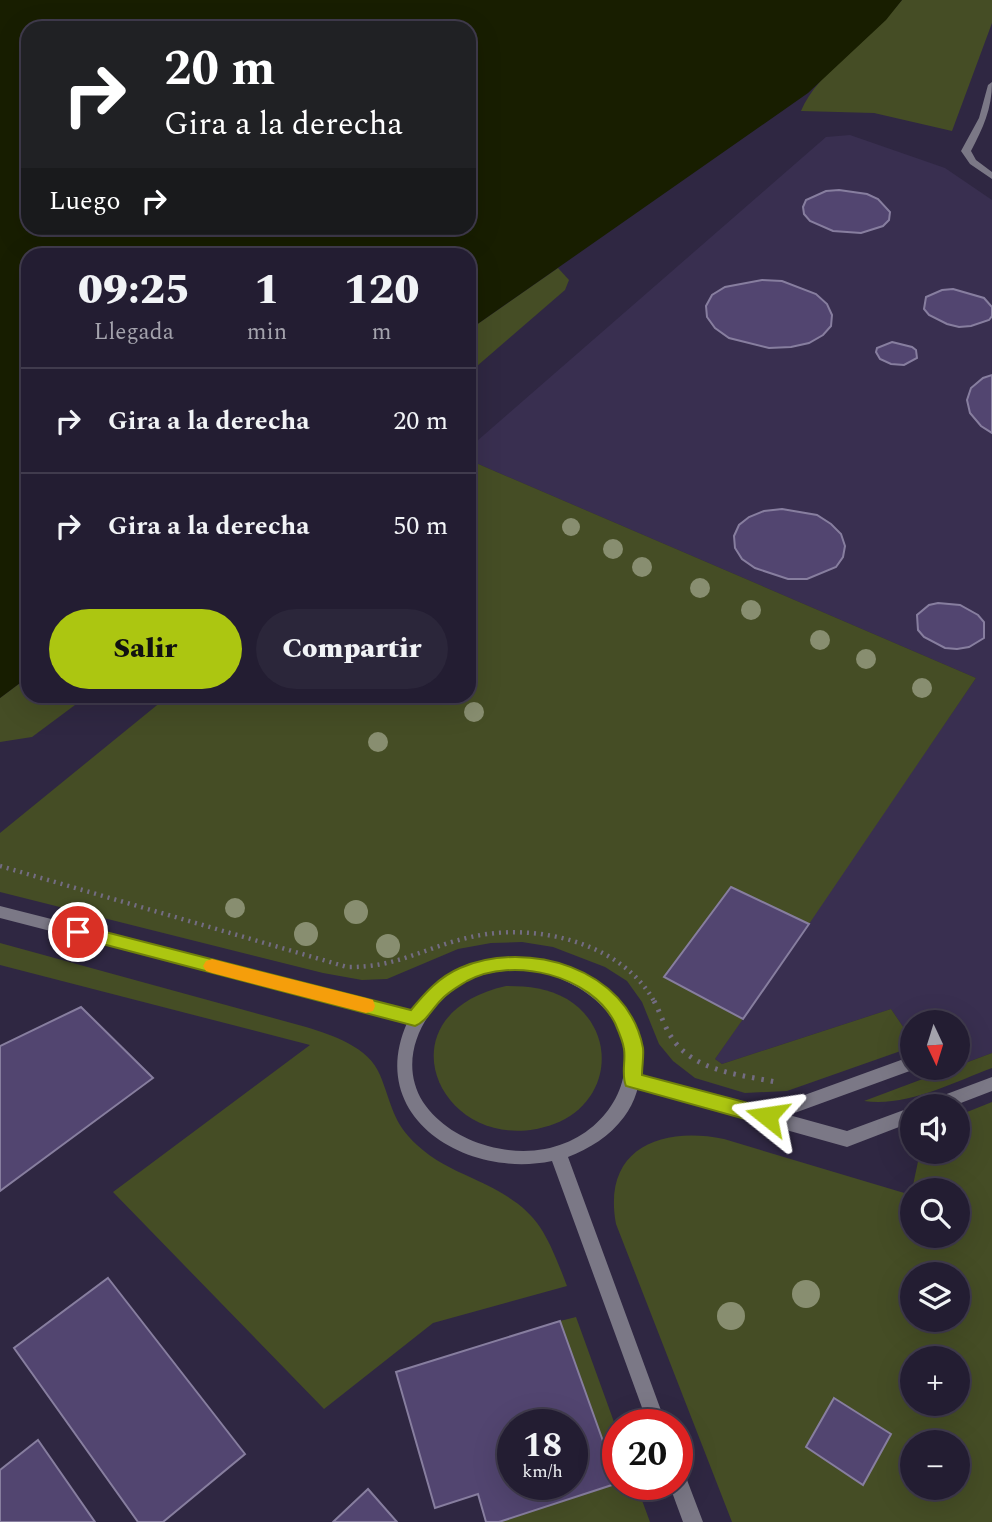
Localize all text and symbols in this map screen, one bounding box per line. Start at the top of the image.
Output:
text: 20 m [164,32,275,107]
icon: right [49,49,140,140]
text: Gira a la derecha [164,100,403,149]
text: Luego [49,181,121,221]
icon: right [135,182,173,220]
text: 09:25 [78,259,190,322]
text: 1 [254,259,280,322]
text: 120 [344,259,419,322]
text: Llegada [94,315,174,350]
text: min [247,315,287,350]
text: m [372,315,391,350]
text: Gira a la derecha [108,401,310,441]
text: 20 m [393,401,448,441]
icon: right [49,402,87,440]
text: Gira a la derecha [108,506,310,546]
text: 50 m [393,506,448,546]
icon: right [49,507,87,545]
button: Salir [49,609,242,689]
button: Compartir [256,609,448,689]
pin [48,902,108,962]
icon: arrive [59,913,97,951]
north arrow [900,1010,970,1080]
map controls [900,1010,970,1500]
position arrow [730,1079,804,1153]
button: sound [900,1094,970,1164]
button: search [900,1178,970,1248]
button: layers [900,1262,970,1332]
button: + [900,1346,970,1416]
speed limit sign: 20 [602,1409,693,1500]
text: 18 [523,1419,562,1472]
button: − [900,1430,970,1500]
text: km/h [522,1458,563,1485]

